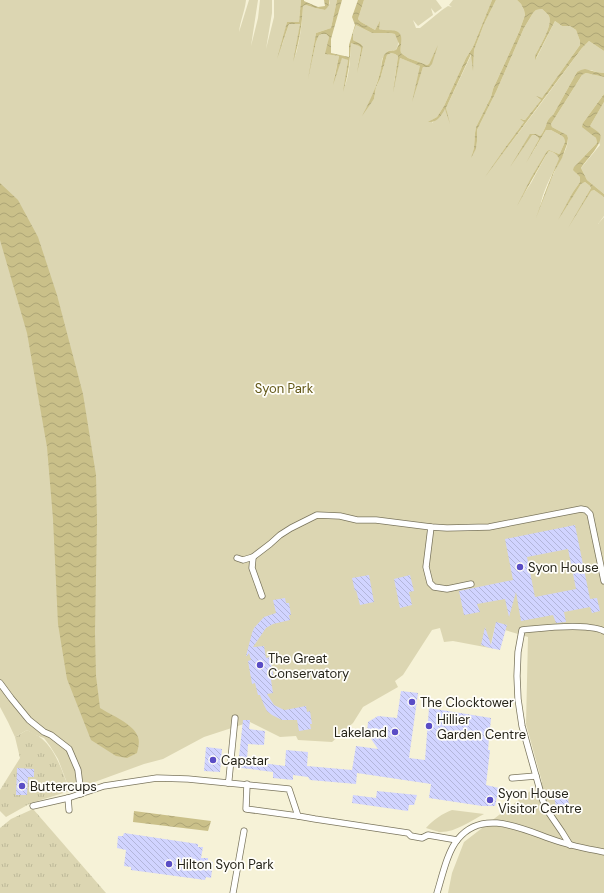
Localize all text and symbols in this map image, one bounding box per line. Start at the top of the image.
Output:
park label: Syon Park [255,380,314,397]
place label: Syon House [528,559,599,576]
marker: Syon House [515,562,525,572]
place label: The Great Conservatory [268,650,349,682]
marker: The Great Conservatory [255,660,265,670]
place label: The Clocktower [420,694,514,711]
marker: The Clocktower [407,697,417,707]
place label: Hillier Garden Centre [437,711,526,743]
marker: Hillier Garden Centre [424,721,434,731]
place label: Lakeland [334,724,387,741]
marker: Lakeland [390,727,400,737]
place label: Capstar [221,752,269,769]
marker: Capstar [208,755,218,765]
place label: Buttercups [30,778,97,795]
marker: Buttercups [17,781,27,791]
place label: Syon House Visitor Centre [498,785,582,817]
marker: Syon House Visitor Centre [485,795,495,805]
place label: Hilton Syon Park [177,856,274,873]
marker: Hilton Syon Park [164,859,174,869]

